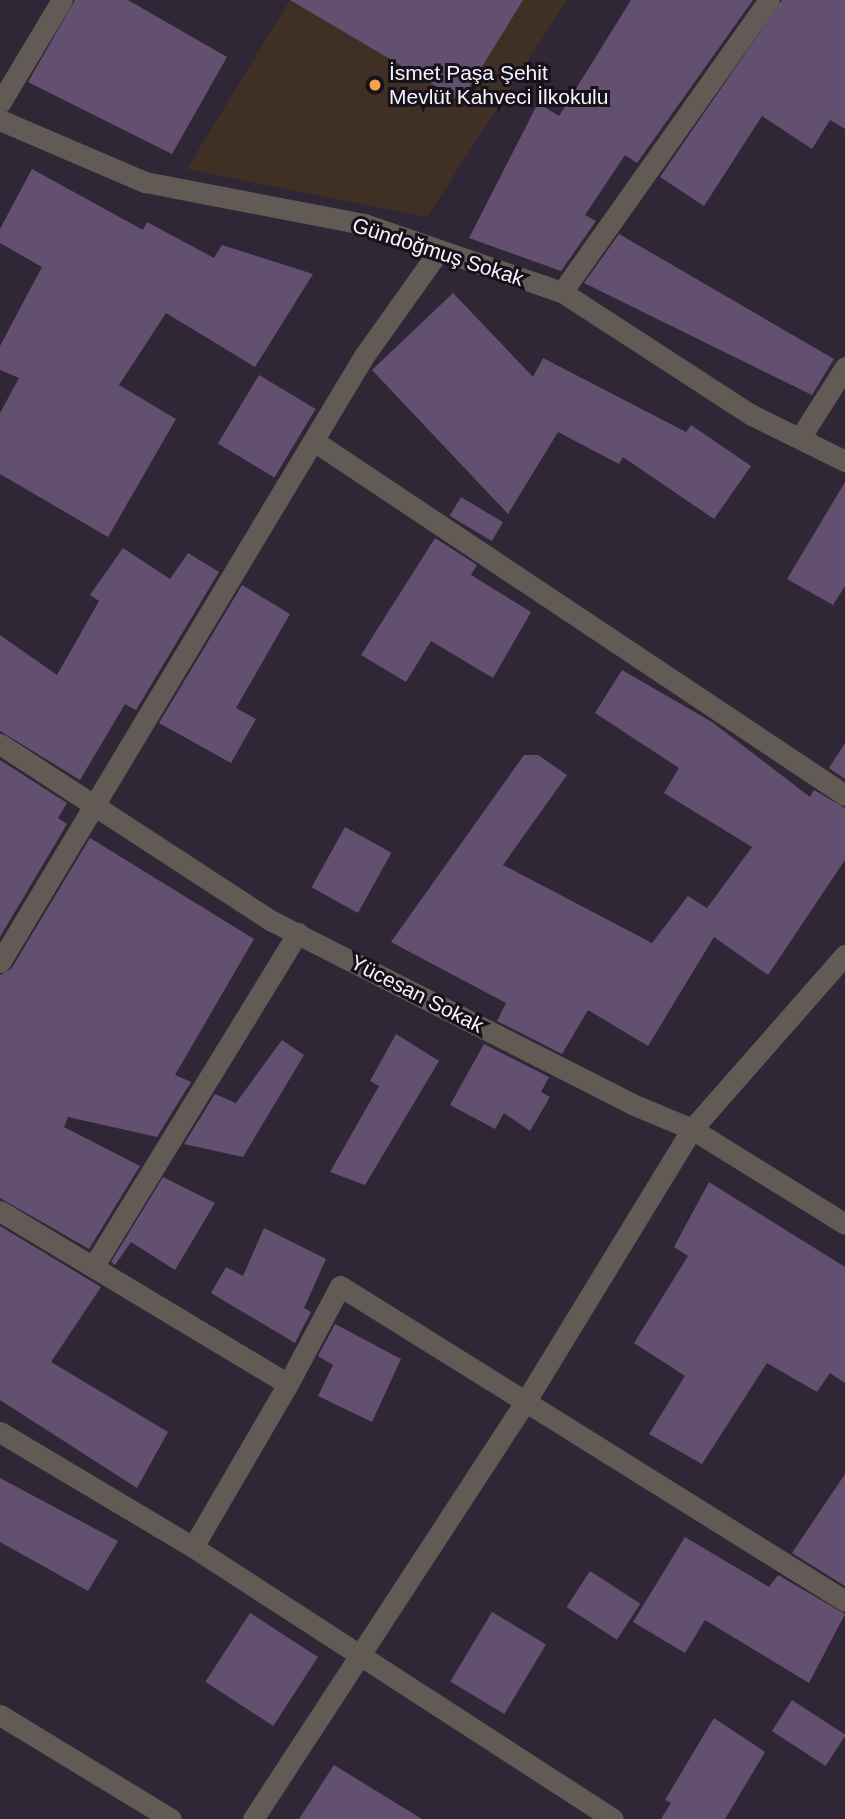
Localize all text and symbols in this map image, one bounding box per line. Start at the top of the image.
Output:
place label: İsmet Paşa Şehit Mevlüt Kahveci İlkokulu [389,60,608,110]
marker: İsmet Paşa Şehit Mevlüt Kahveci İlkokulu [367,77,383,93]
street label: Gündoğmuş Sokak [349,212,527,292]
street label: Yücesan Sokak [346,950,488,1038]

